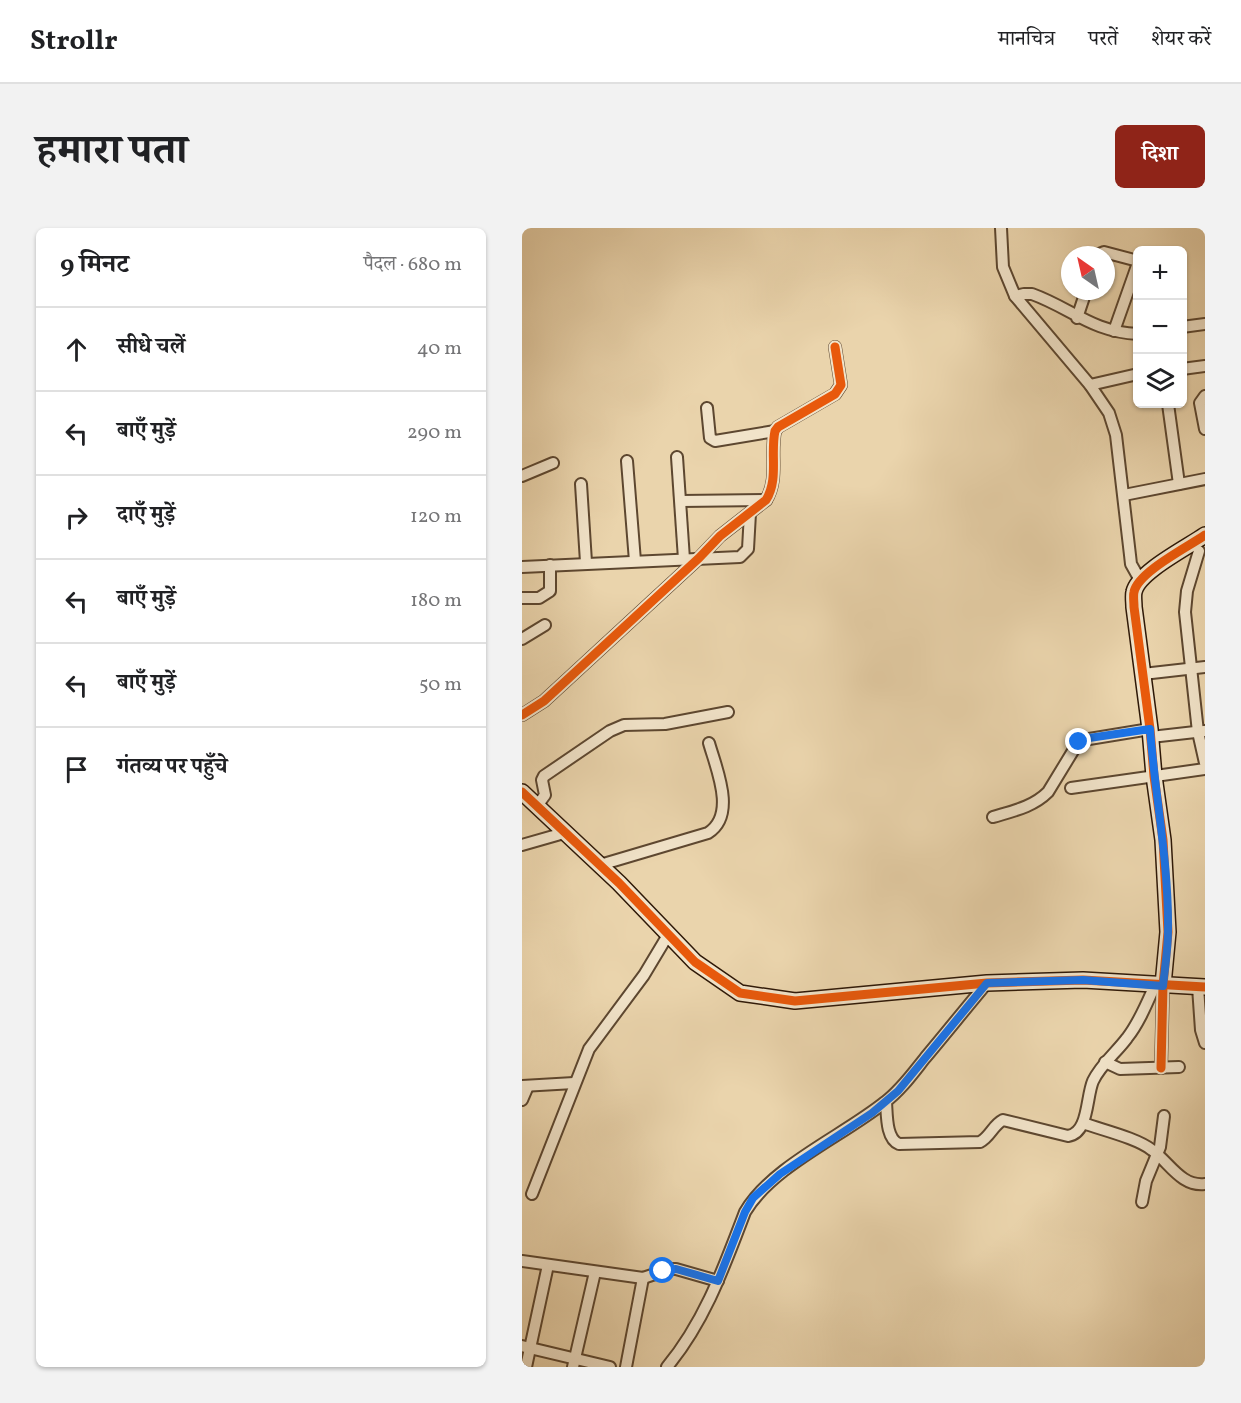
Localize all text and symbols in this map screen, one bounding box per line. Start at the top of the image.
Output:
text: Strollr [30,22,118,61]
text: मानचित्र [998,25,1055,54]
text: परतें [1088,25,1118,54]
text: शेयर करें [1151,25,1211,54]
text: हमारा पता [36,123,187,182]
button: दिशा [1115,125,1205,188]
north arrow [1061,246,1115,300]
map controls [1133,246,1187,408]
button: + [1133,246,1187,300]
text: 9 मिनट [60,247,129,283]
text: पैदल · 680 m [363,251,462,279]
button: − [1133,300,1187,354]
text: सीधे चलें [117,332,185,363]
icon: ahead [60,333,93,366]
text: 40 m [417,335,462,363]
button: layers [1133,354,1187,408]
text: बाएँ मुड़ें [117,416,176,447]
icon: left [60,417,93,450]
text: 290 m [407,419,462,447]
text: दाएँ मुड़ें [117,500,175,531]
icon: right [60,501,93,534]
text: 120 m [410,503,462,531]
text: बाएँ मुड़ें [117,584,176,615]
icon: left [60,585,93,618]
text: 180 m [410,587,462,615]
text: बाएँ मुड़ें [117,668,176,699]
icon: left [60,669,93,702]
text: 50 m [419,671,462,699]
route end [1065,728,1091,754]
text: गंतव्य पर पहुँचे [117,752,228,783]
icon: arrive [60,753,93,786]
route start [649,1257,675,1283]

